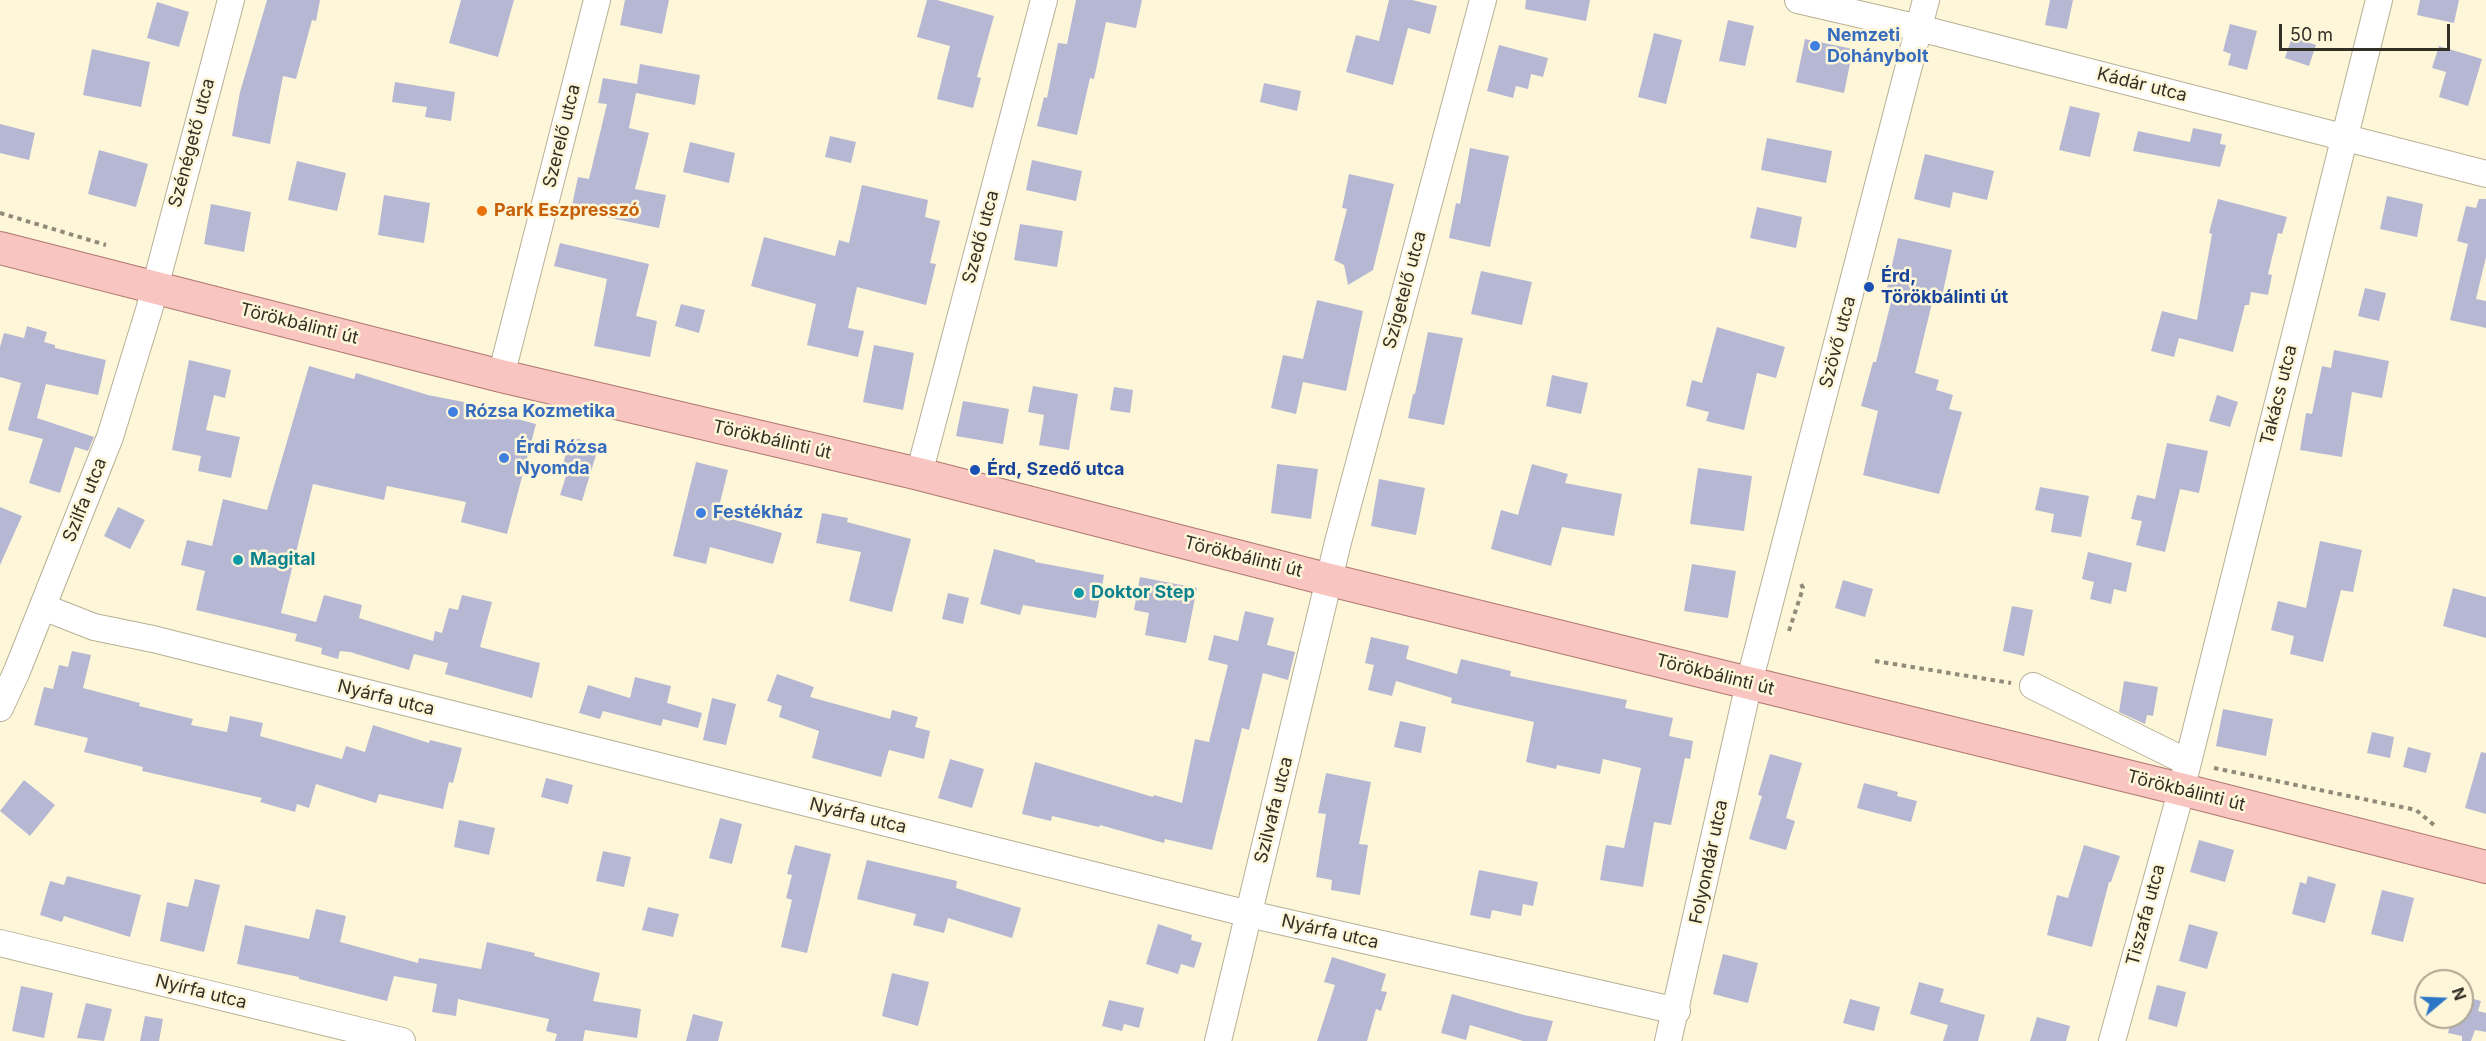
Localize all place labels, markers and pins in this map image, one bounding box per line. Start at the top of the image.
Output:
place label: Nemzeti Dohánybolt [1827,25,1929,68]
marker: Nemzeti Dohánybolt [1808,39,1822,53]
place label: Park Eszpresszó [494,200,640,222]
marker: Park Eszpresszó [475,204,489,218]
place label: Érd, Törökbálinti út [1881,266,2008,308]
marker: Érd, Törökbálinti út [1862,280,1876,294]
place label: Rózsa Kozmetika [465,401,615,423]
marker: Rózsa Kozmetika [446,405,460,419]
place label: Érdi Rózsa Nyomda [516,437,607,480]
marker: Érdi Rózsa Nyomda [497,451,511,465]
place label: Érd, Szedő utca [987,459,1124,481]
marker: Érd, Szedő utca [968,463,982,477]
place label: Festékház [713,502,803,524]
marker: Festékház [694,506,708,520]
place label: Magital [250,549,315,571]
marker: Magital [231,553,245,567]
place label: Doktor Step [1091,582,1195,604]
marker: Doktor Step [1072,586,1086,600]

